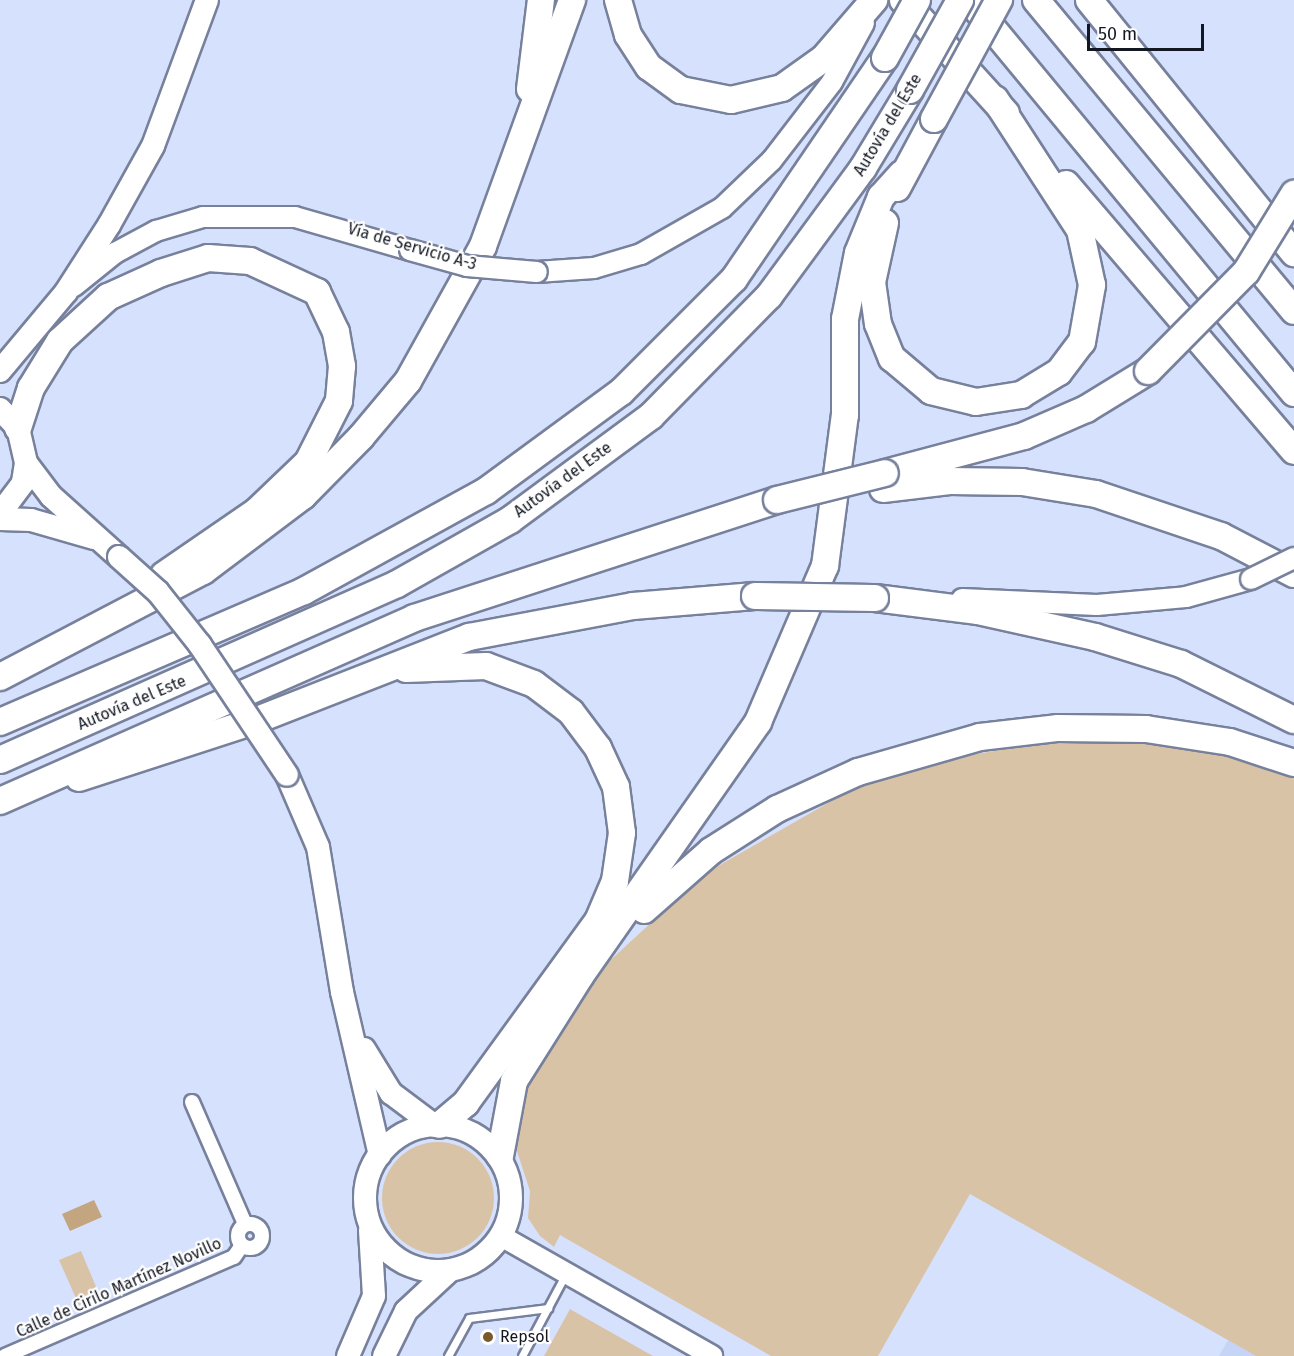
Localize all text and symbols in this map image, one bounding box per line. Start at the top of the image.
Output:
scale bar [1090,12,1207,50]
text: 50 m [1098,23,1137,45]
street label: Autovía del Este [850,70,926,180]
street label: Vía de Servicio A-3 [345,219,479,275]
street label: Autovía del Este [510,438,616,522]
street label: Autovía del Este [75,671,189,735]
street label: Calle de Cirilo Martínez Novillo [13,1234,225,1342]
place label: Repsol [500,1327,549,1347]
marker: Repsol [481,1330,495,1344]

